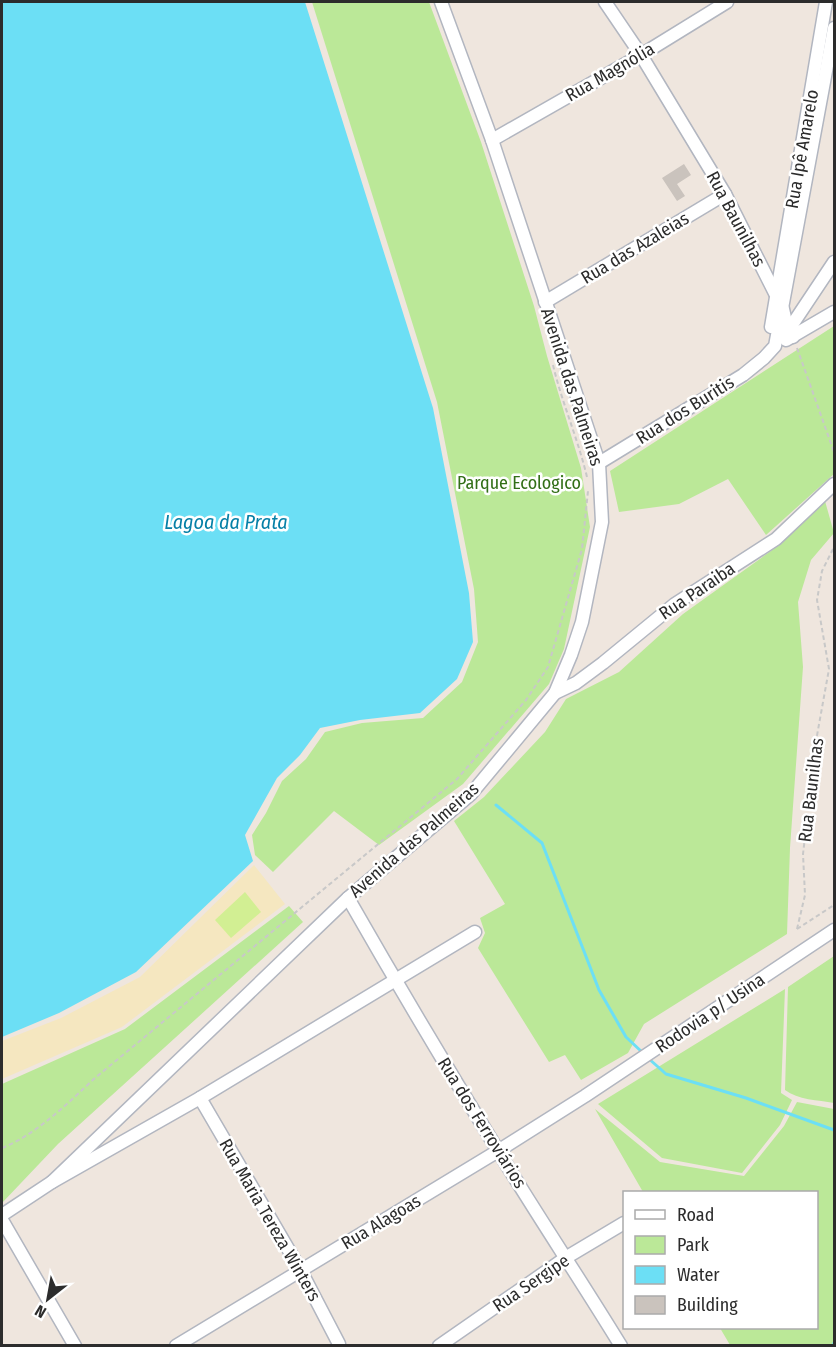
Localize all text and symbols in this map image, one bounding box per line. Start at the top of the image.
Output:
street label: Rua Magnólia [562,38,659,106]
street label: Rua Ipê Amarelo [781,88,823,210]
street label: Rua Baunilhas [702,167,771,271]
street label: Rua das Azaleias [577,207,693,289]
street label: Avenida das Palmeiras [536,305,608,469]
street label: Rua dos Buritis [632,371,738,449]
park label: Parque Ecologico [457,472,581,494]
water label: Lagoa da Prata [164,510,288,534]
street label: Rua Paraiba [655,557,739,624]
street label: Rua Baunilhas [794,736,828,843]
street label: Avenida das Palmeiras [345,778,484,902]
street label: Rodovia p/ Usina [651,968,769,1058]
street label: Rua dos Ferroviários [433,1053,531,1193]
street label: Rua Maria Tereza Winters [214,1135,326,1306]
street label: Rua Alagoas [337,1190,425,1254]
legend [623,1191,818,1329]
text: Road [677,1204,714,1226]
text: Park [677,1234,710,1256]
street label: Rua Sergipe [489,1249,574,1317]
text: Water [677,1264,720,1286]
north arrow [18,1269,78,1329]
text: Building [677,1294,738,1316]
text: N [32,1301,50,1322]

